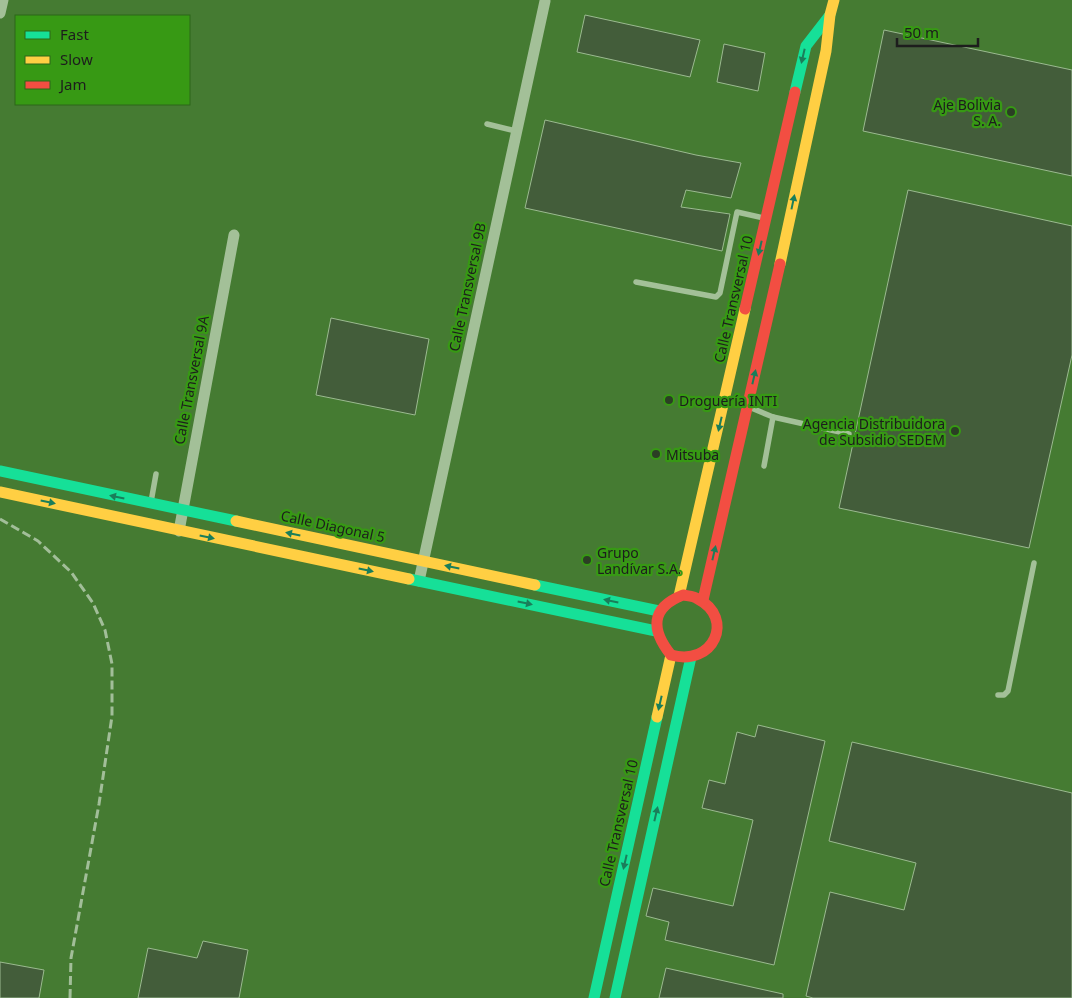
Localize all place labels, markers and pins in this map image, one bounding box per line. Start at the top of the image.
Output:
place label: Aje Bolivia S. A. [934,95,1001,130]
marker: Aje Bolivia S. A. [1005,106,1017,118]
place label: Droguería INTI [679,391,777,410]
marker: Droguería INTI [663,394,675,406]
place label: Agencia Distribuidora de Subsidio SEDEM [803,414,945,449]
marker: Agencia Distribuidora de Subsidio SEDEM [949,425,961,437]
place label: Mitsuba [666,445,719,464]
marker: Mitsuba [650,448,662,460]
place label: Grupo Landívar S.A. [597,543,682,578]
marker: Grupo Landívar S.A. [581,554,593,566]

